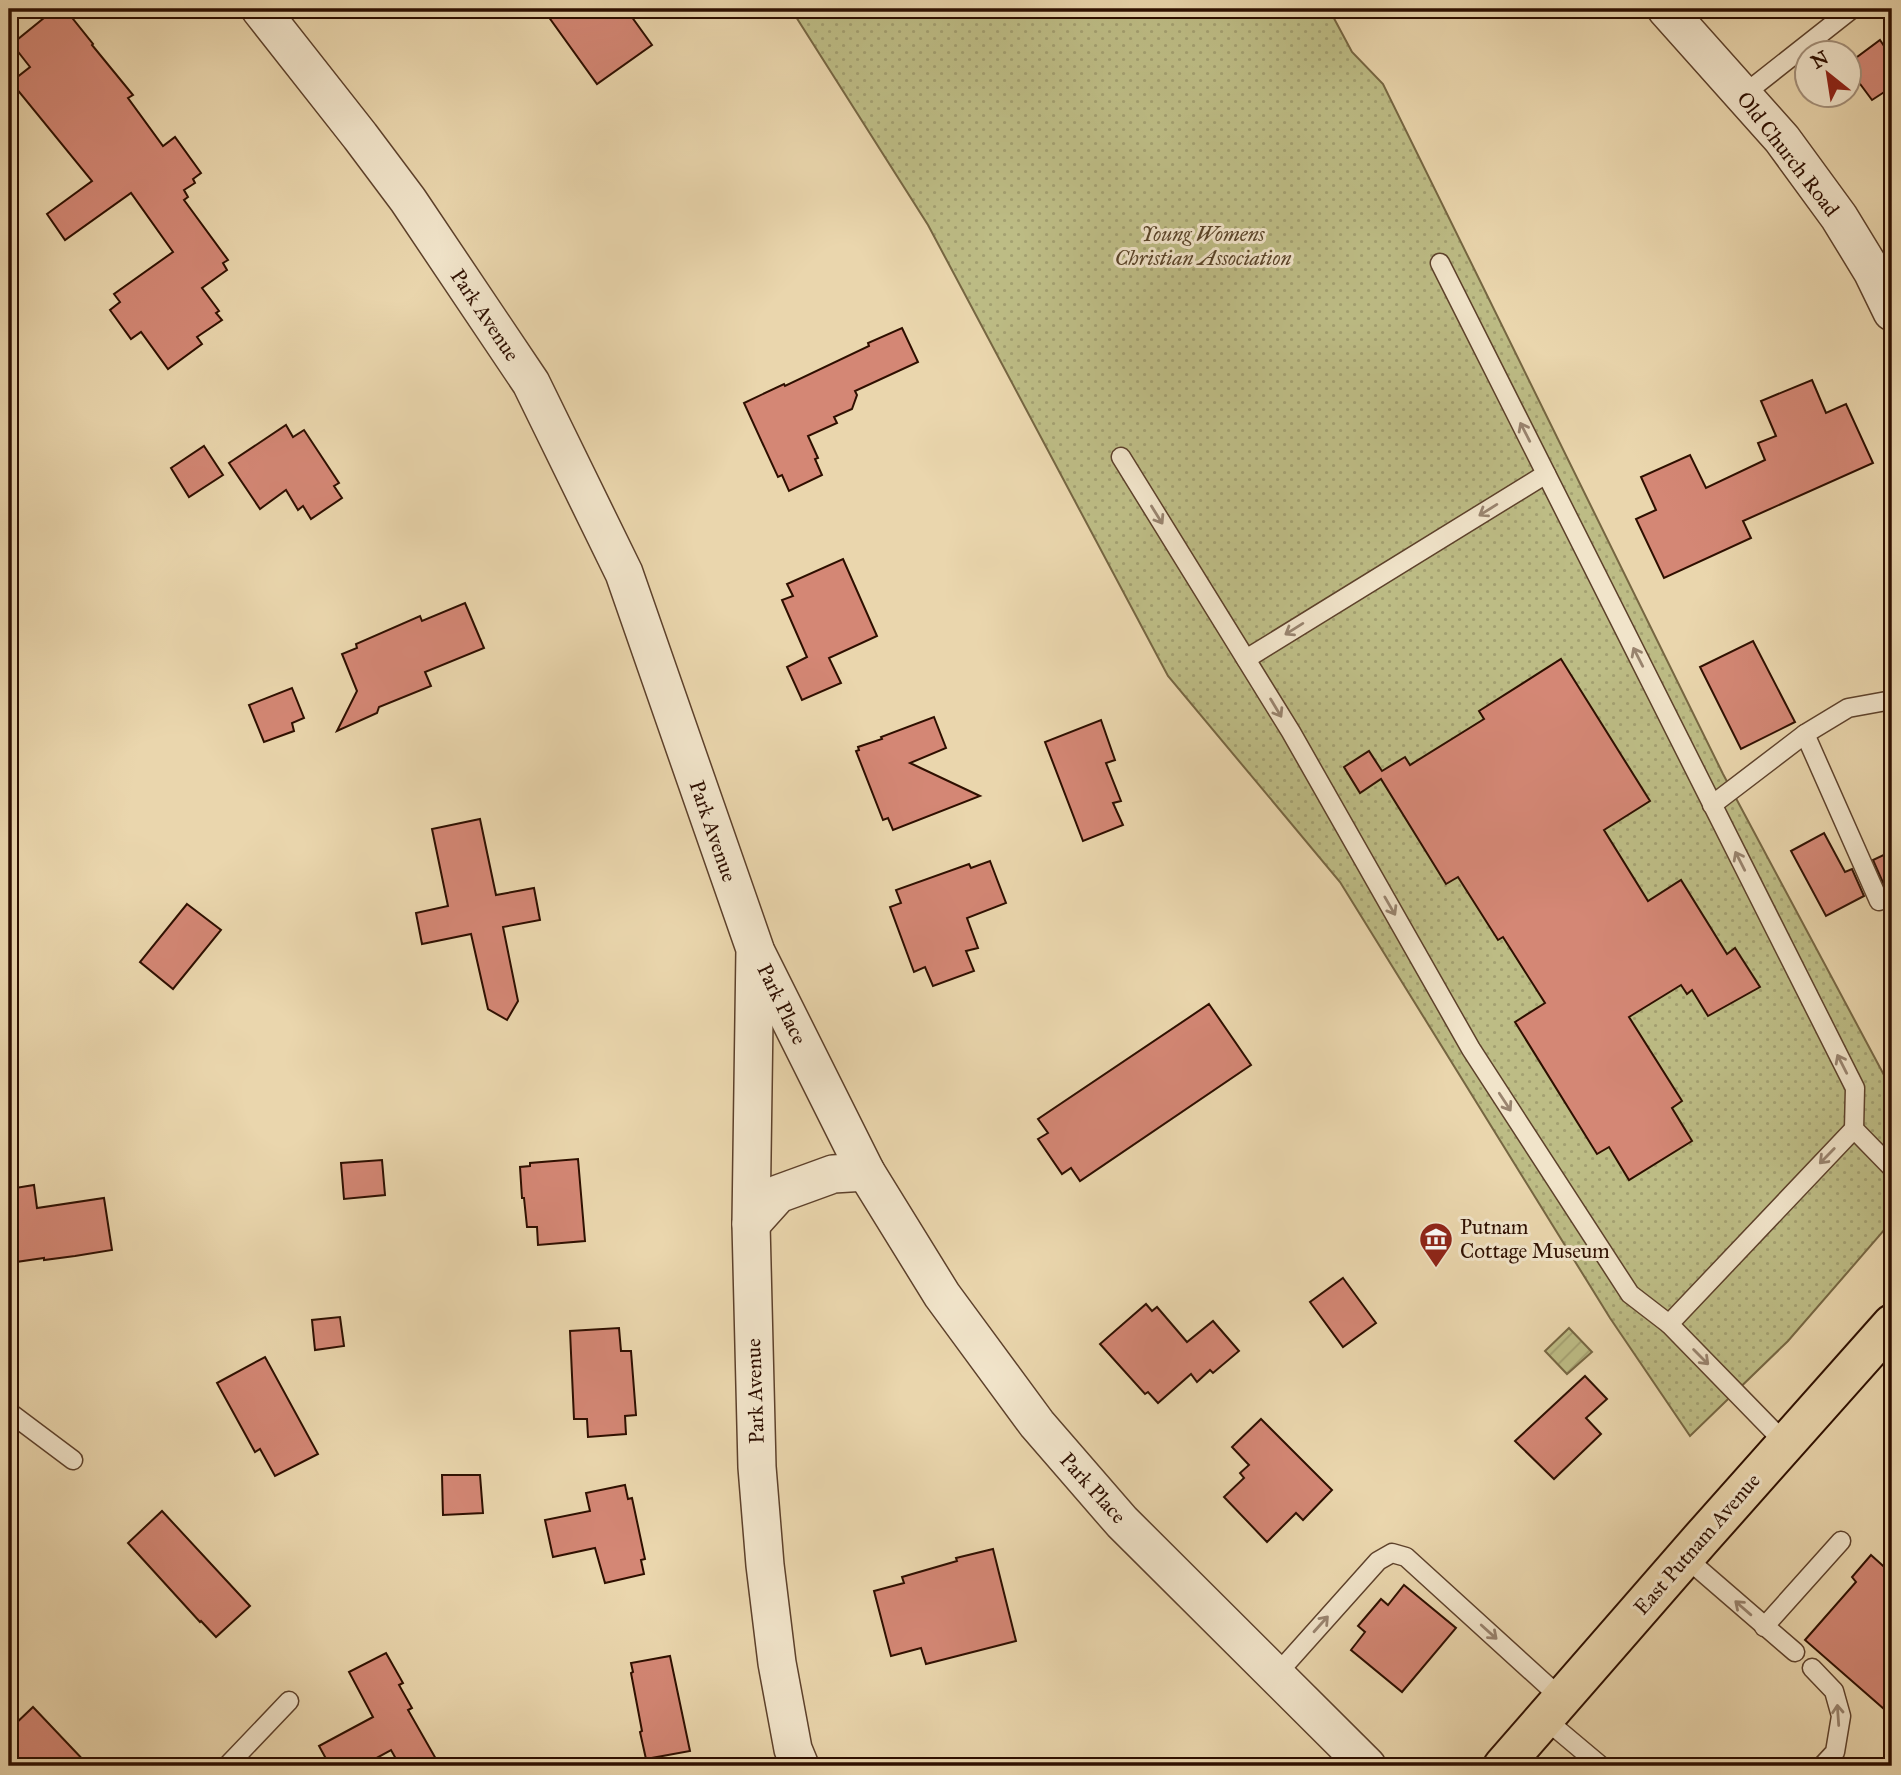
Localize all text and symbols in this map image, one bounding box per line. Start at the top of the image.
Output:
north arrow [1792,38,1862,108]
text: N [1807,46,1832,74]
street label: Old Church Road [1731,86,1845,222]
park label: Young Womens Christian Association [1115,221,1291,271]
street label: Park Avenue [445,264,525,366]
one-way arrow [1517,422,1531,443]
one-way arrow [1150,504,1164,524]
one-way arrow [1478,504,1498,518]
one-way arrow [1285,622,1304,637]
one-way arrow [1630,647,1644,668]
one-way arrow [1270,698,1284,718]
street label: Park Avenue [684,777,743,885]
one-way arrow [1733,851,1747,871]
one-way arrow [1383,895,1397,915]
street label: Park Place [751,959,813,1049]
one-way arrow [1835,1054,1849,1075]
one-way arrow [1499,1091,1513,1111]
one-way arrow [1819,1147,1836,1164]
place label: Putnam Cottage Museum [1460,1214,1610,1264]
museum icon: Putnam Cottage Museum [1417,1220,1455,1269]
street label: Park Avenue [740,1338,770,1444]
one-way arrow [1692,1348,1709,1365]
street label: Park Place [1054,1447,1132,1529]
street label: East Putnam Avenue [1628,1468,1766,1620]
one-way arrow [1734,1600,1752,1616]
one-way arrow [1313,1616,1330,1633]
one-way arrow [1480,1624,1498,1640]
one-way arrow [1831,1704,1844,1727]

